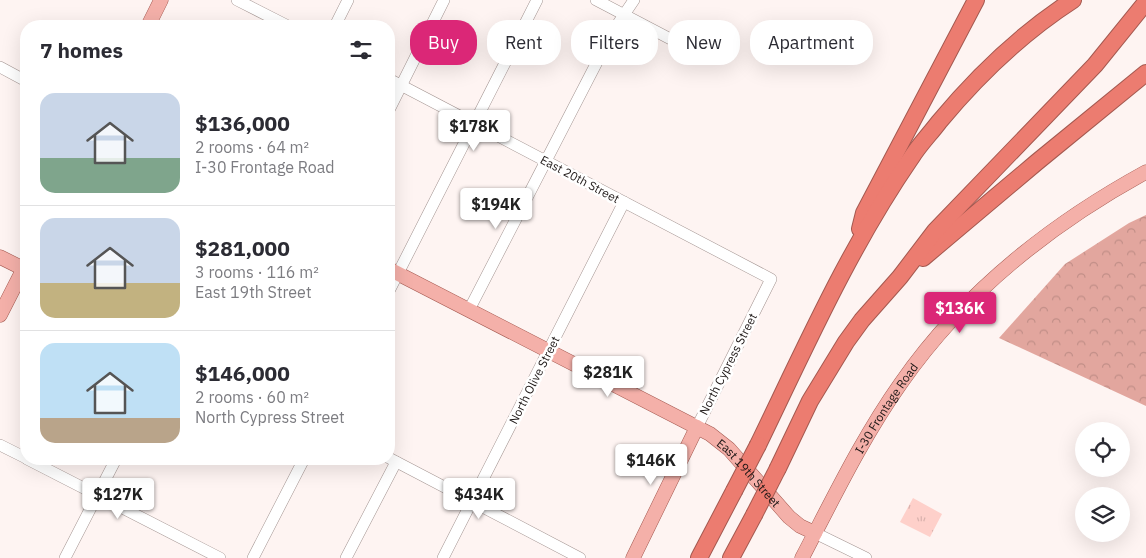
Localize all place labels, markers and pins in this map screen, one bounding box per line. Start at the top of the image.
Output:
pin: $178K [439,110,509,152]
pin: $194K [461,188,531,230]
pin: $136K [925,292,995,334]
pin: $281K [573,356,643,398]
pin: $146K [616,444,686,486]
pin: $127K [83,478,153,520]
pin: $434K [444,478,514,520]

